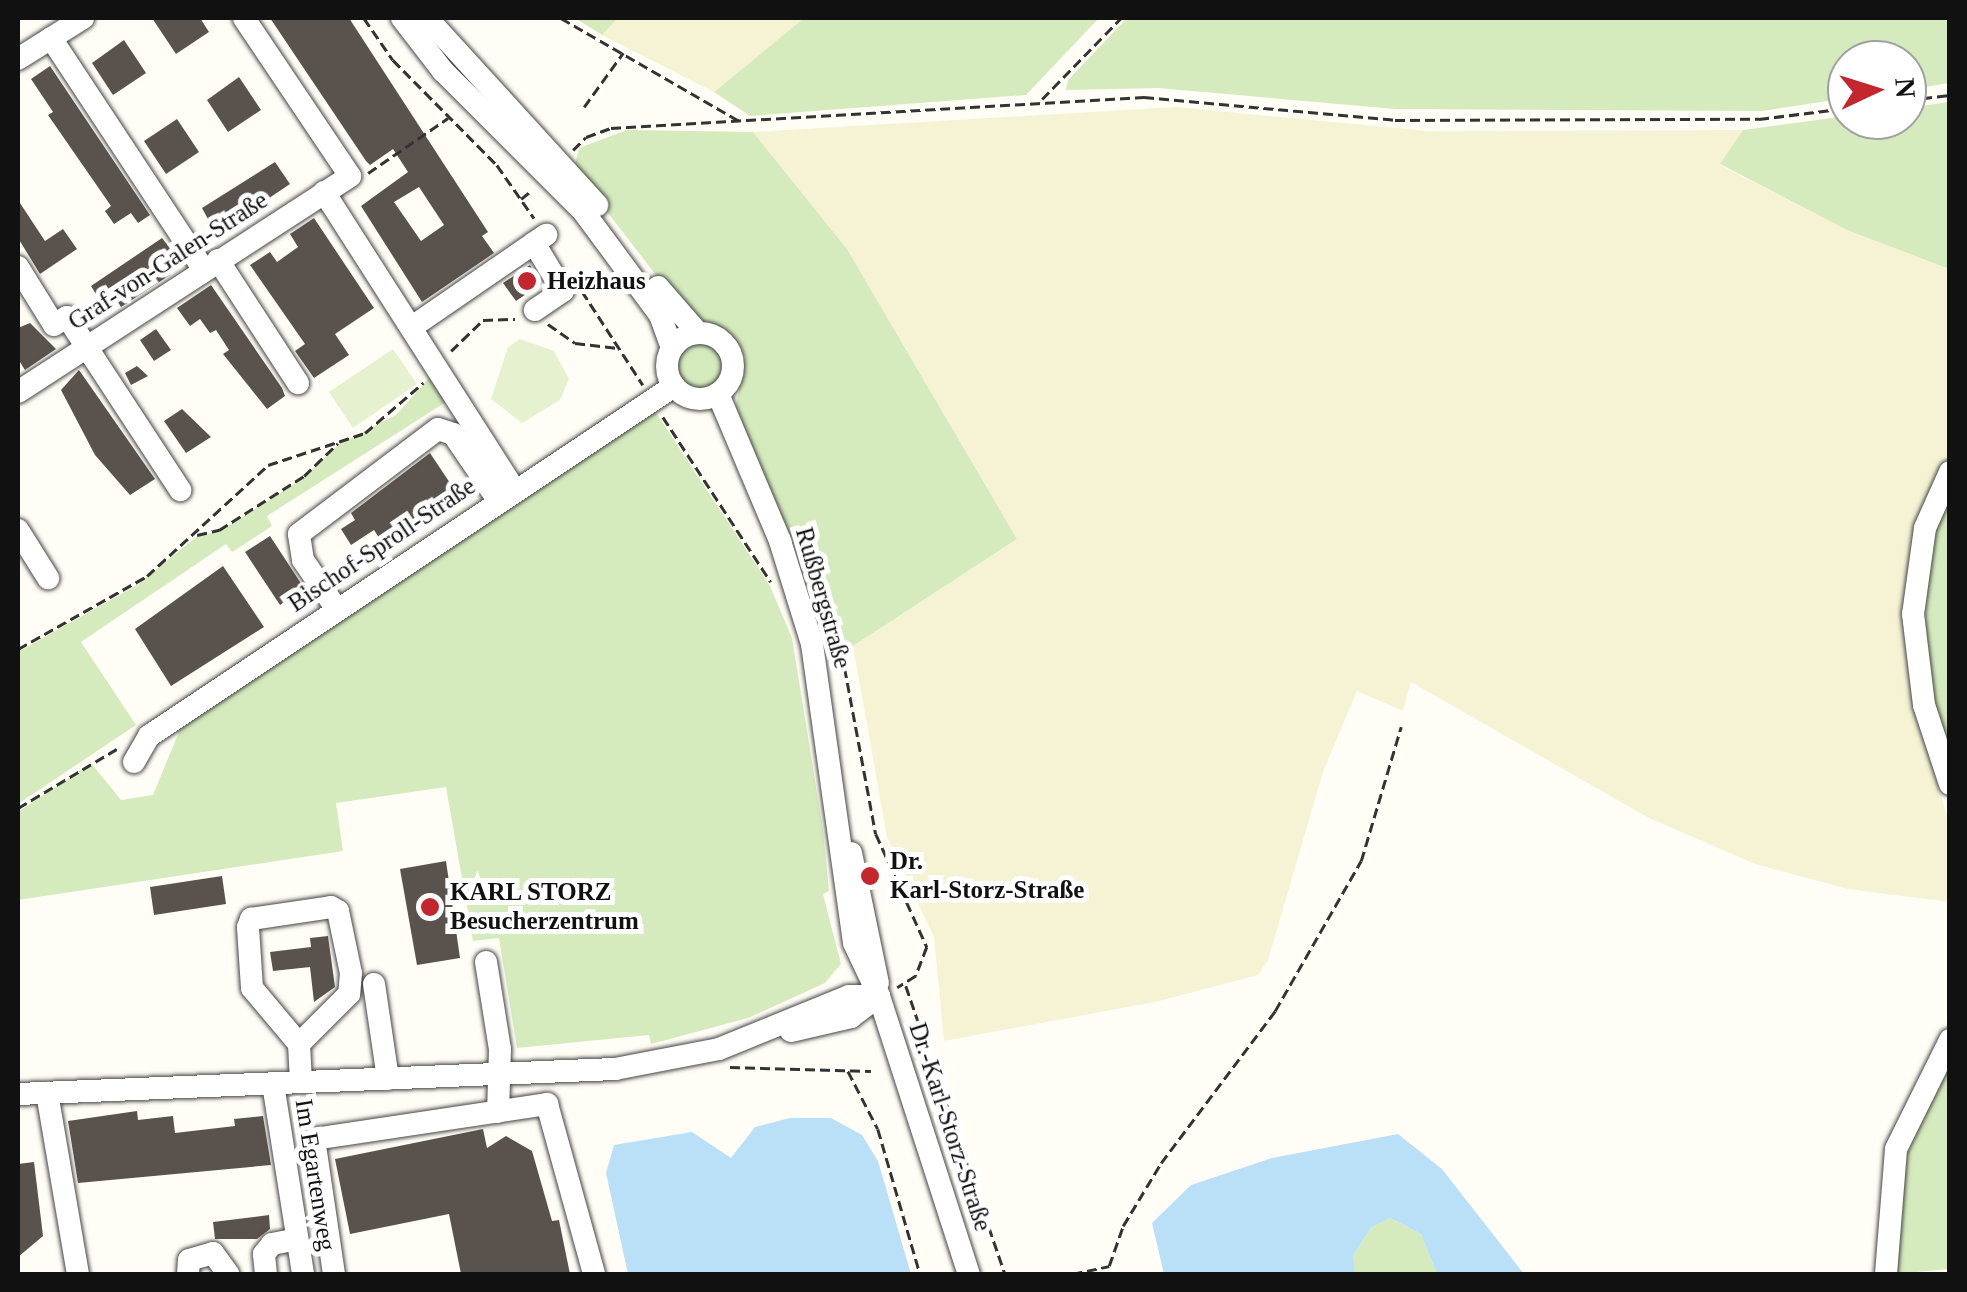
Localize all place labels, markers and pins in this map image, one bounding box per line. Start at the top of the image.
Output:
place label: Heizhaus [547,266,646,296]
marker: Heizhaus [516,270,538,292]
place label: Dr. Karl-Storz-Straße [890,847,1084,906]
marker: Dr. Karl-Storz-Straße [859,865,881,887]
place label: KARL STORZ Besucherzentrum [450,878,639,937]
marker: KARL STORZ Besucherzentrum [419,896,441,918]

